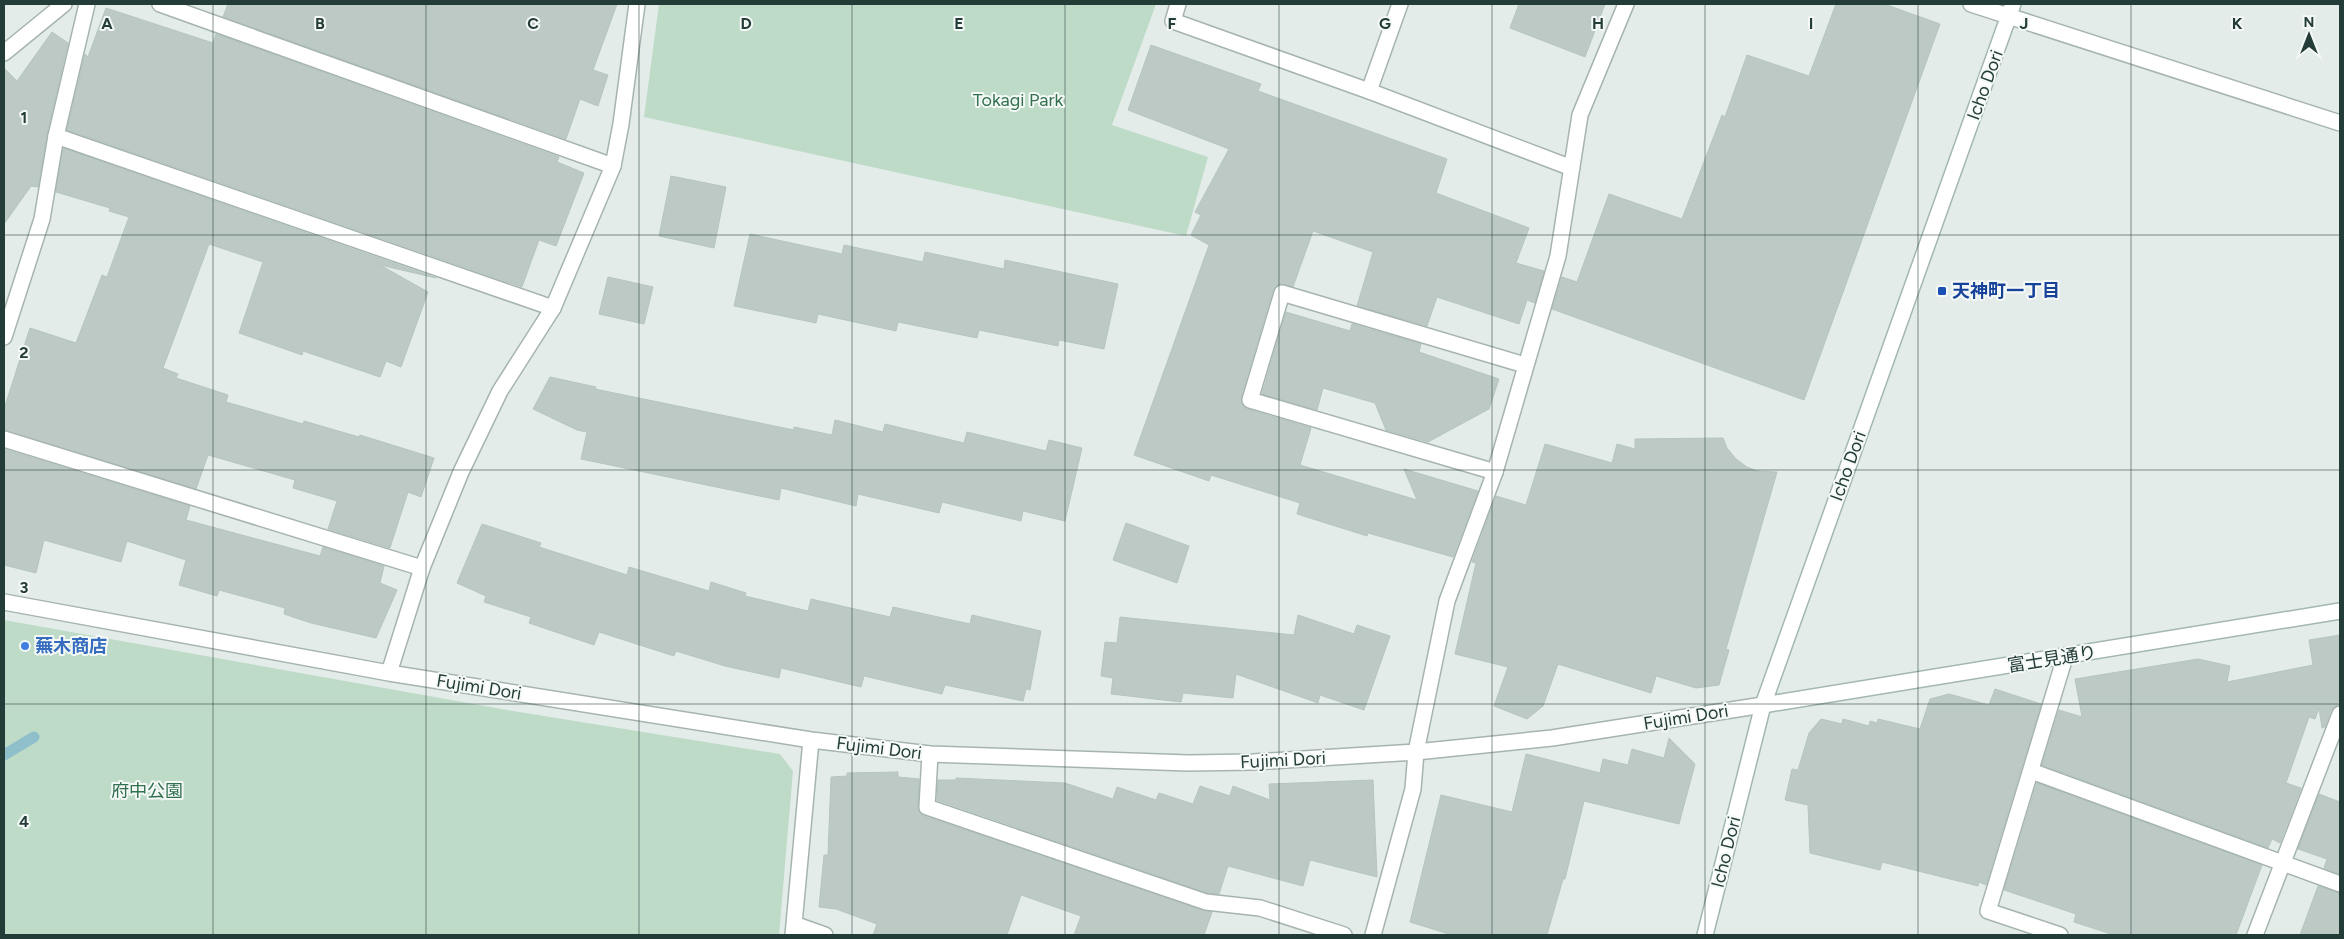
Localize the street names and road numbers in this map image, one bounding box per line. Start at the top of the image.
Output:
street label: Icho Dori [1962,47,2008,123]
street label: Icho Dori [1825,428,1871,504]
street label: 富士見通り [2006,641,2098,677]
street label: Fujimi Dori [435,669,523,705]
street label: Fujimi Dori [1642,699,1730,735]
street label: Fujimi Dori [835,732,923,764]
street label: Fujimi Dori [1240,747,1326,773]
street label: Icho Dori [1707,814,1745,890]

